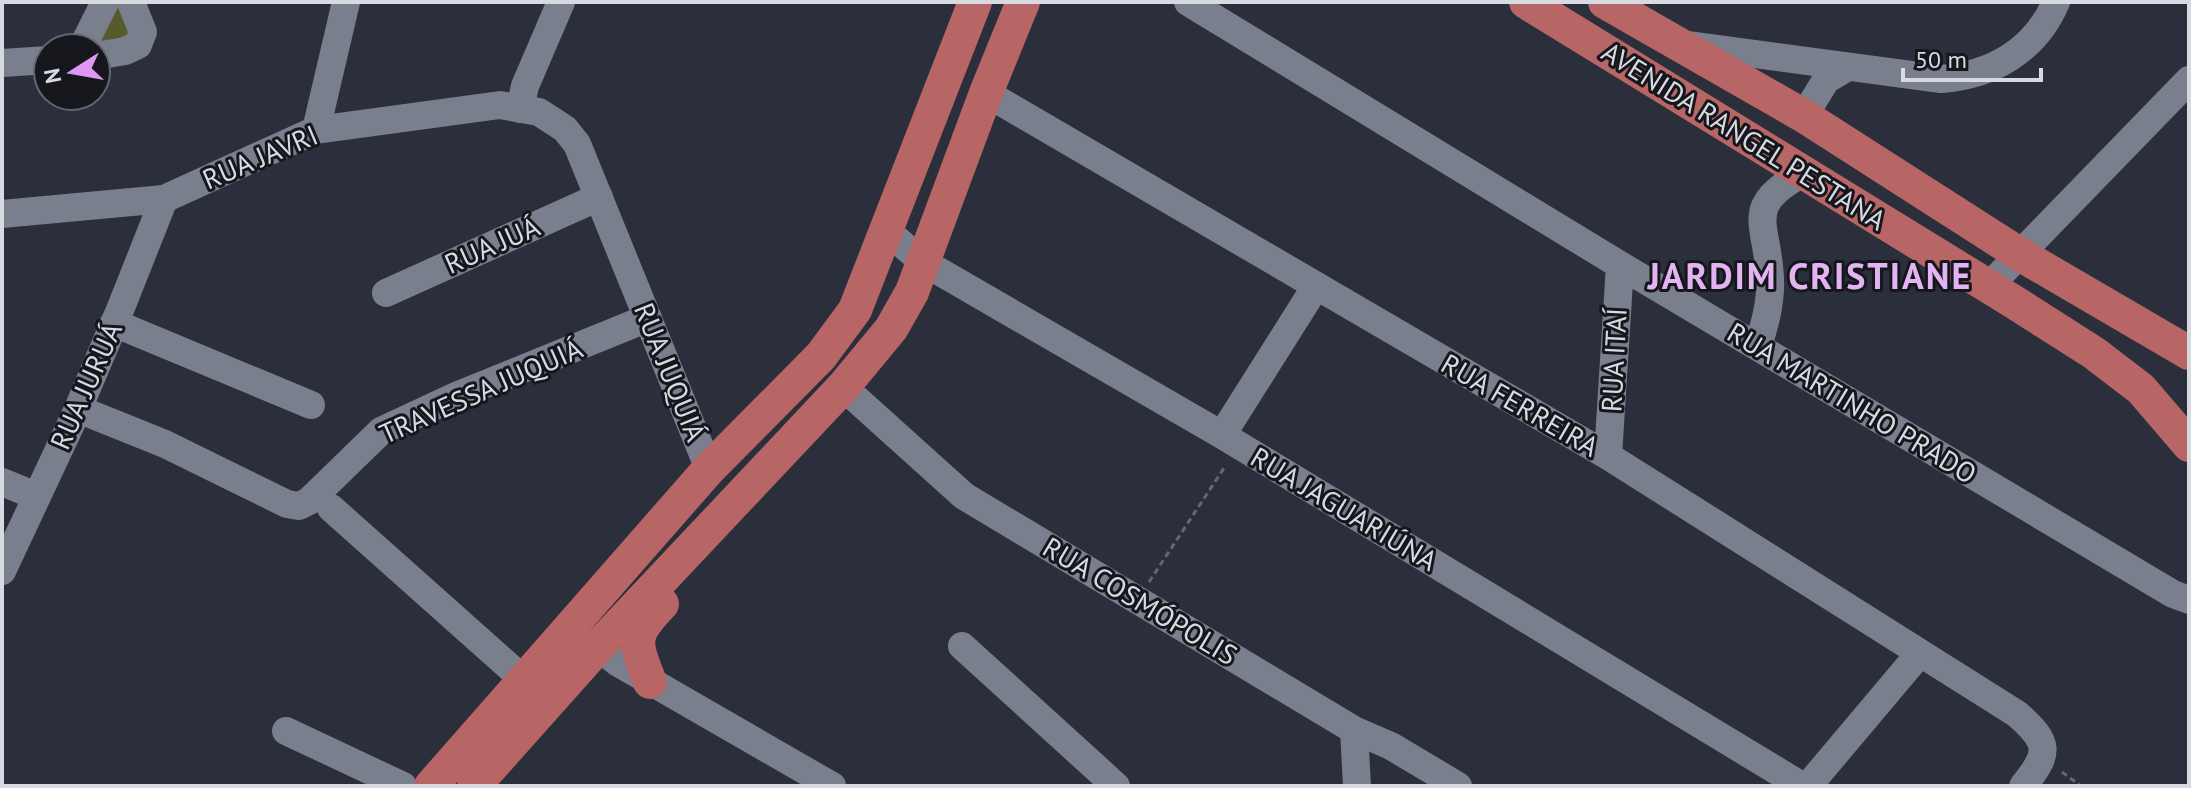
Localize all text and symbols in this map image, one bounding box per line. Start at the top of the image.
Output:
north arrow [32,32,112,112]
scale bar [1903,32,2041,82]
street label: AVENIDA RANGEL PESTANA [1595,33,1894,239]
text: 50 m [1915,44,1967,75]
text: N [37,66,67,86]
street label: RUA JAVRI [197,116,323,197]
street label: RUA JUÁ [438,207,546,282]
district label: JARDIM CRISTIANE [1647,252,1972,299]
street label: RUA JUQUIÁ [626,297,715,447]
street label: RUA ITAÍ [1592,306,1635,413]
street label: RUA MARTINHO PRADO [1721,313,1984,492]
street label: RUA JURUÁ [41,316,130,455]
street label: TRAVESSA JUQUIÁ [374,329,589,452]
street label: RUA FERREIRA [1435,345,1606,465]
street label: RUA JAGUARIÚNA [1244,438,1445,579]
street label: RUA COSMÓPOLIS [1036,528,1244,673]

